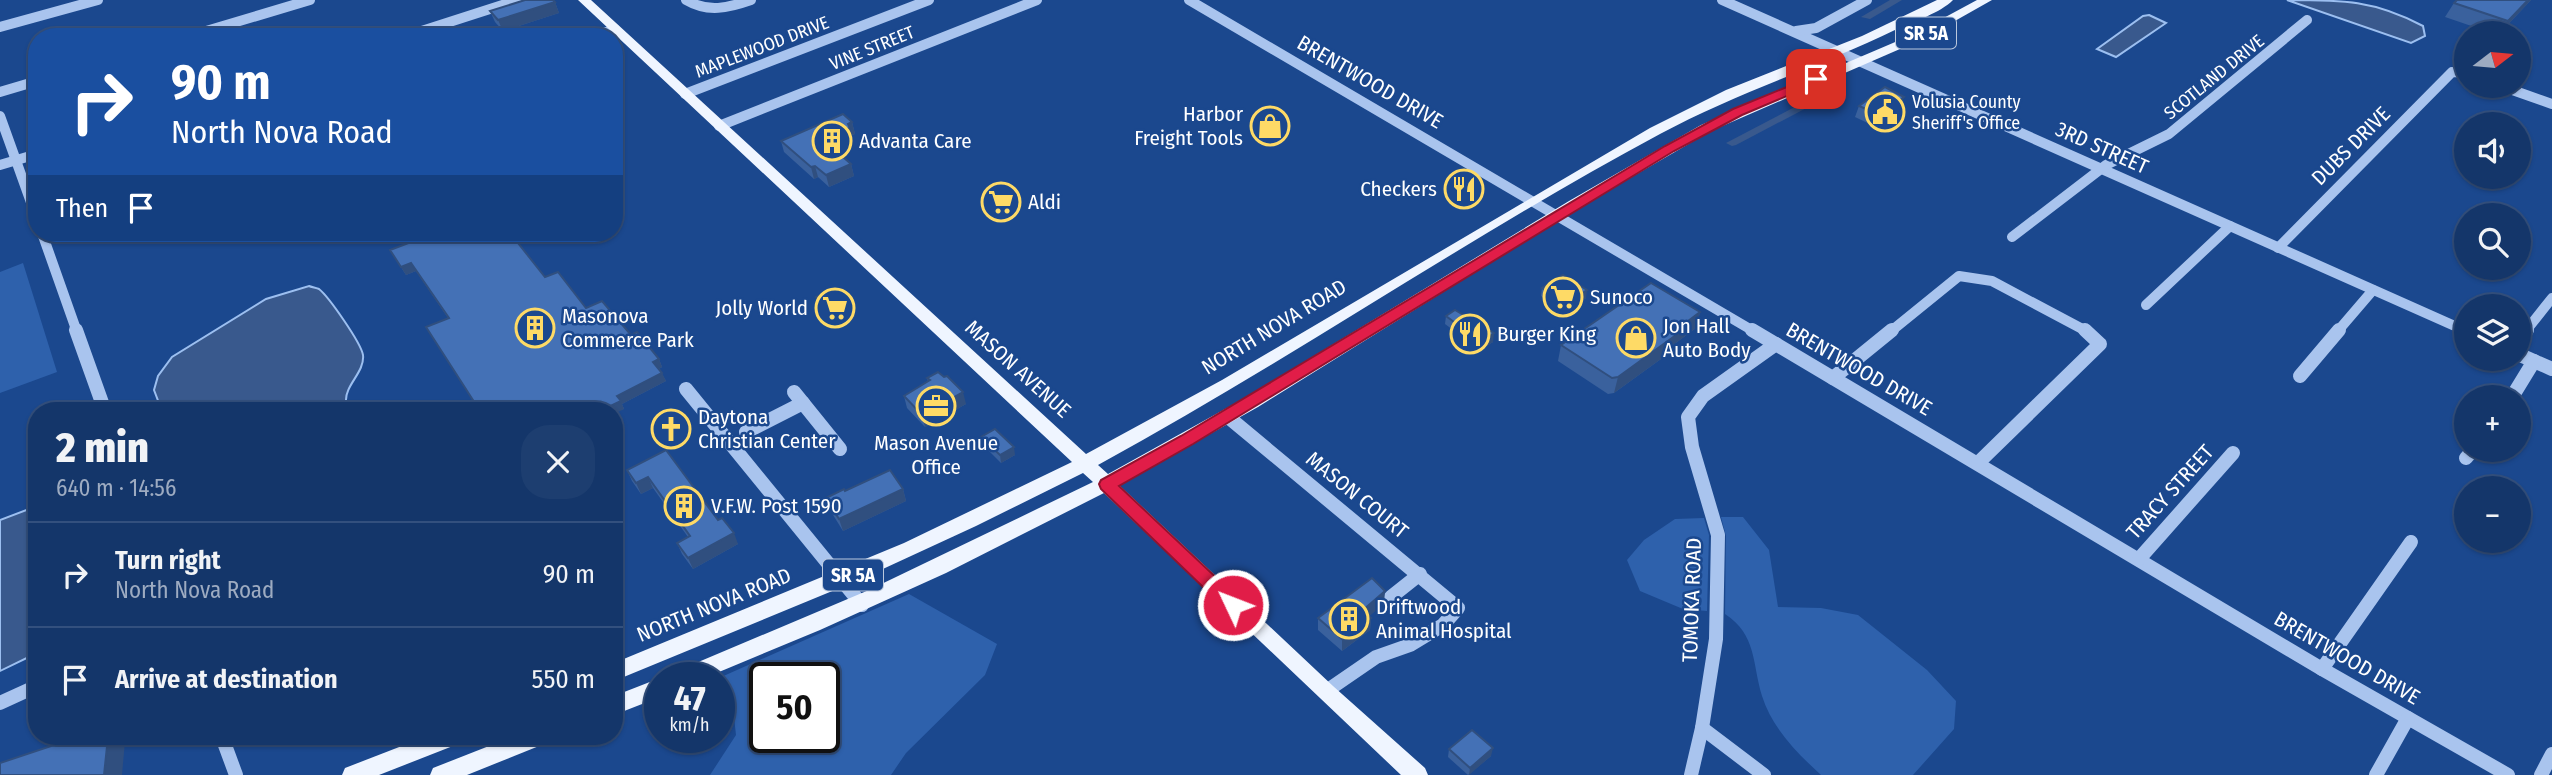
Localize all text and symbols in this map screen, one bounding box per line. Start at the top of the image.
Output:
street label: MAPLEWOOD DRIVE [692,11,832,83]
road number: SR 5A [1896,18,1956,48]
street label: VINE STREET [826,21,918,75]
north arrow [2454,21,2530,98]
map controls [2454,21,2531,553]
street label: BRENTWOOD DRIVE [1292,30,1448,134]
street label: SCOTLAND DRIVE [2160,30,2268,124]
pin [1786,49,1846,109]
text: 90 m [171,53,271,112]
icon: right [56,56,147,147]
icon: arrive [1797,60,1835,98]
public building icon: Volusia County Sheriff's Office [1864,91,1906,133]
place label: Volusia County Sheriff's Office [1912,91,2021,134]
place label: Harbor Freight Tools [1134,101,1244,151]
street label: DUBS DRIVE [2306,101,2396,191]
shop icon: Harbor Freight Tools [1249,105,1291,147]
button: sound [2454,112,2531,189]
text: North Nova Road [171,113,393,151]
street label: 3RD STREET [2052,116,2153,180]
building icon: Advanta Care [811,120,853,162]
place label: Advanta Care [859,128,972,154]
restaurant icon: Checkers [1443,168,1485,210]
place label: Checkers [1360,176,1437,202]
supermarket icon: Aldi [980,181,1022,223]
icon: arrive [122,189,160,227]
place label: Aldi [1028,189,1061,215]
text: Then [56,193,108,224]
button: search [2454,203,2531,280]
street label: NORTH NOVA ROAD [1197,274,1351,380]
supermarket icon: Sunoco [1542,276,1584,318]
place label: Sunoco [1590,284,1653,310]
supermarket icon: Jolly World [814,287,856,329]
button: layers [2454,294,2531,371]
place label: Jolly World [715,295,808,321]
place label: Masonova Commerce Park [562,303,694,353]
building icon: Masonova Commerce Park [514,307,556,349]
restaurant icon: Burger King [1449,313,1491,355]
place label: Jon Hall Auto Body [1663,313,1751,363]
street label: MASON AVENUE [960,315,1076,423]
shop icon: Jon Hall Auto Body [1615,317,1657,359]
street label: BRENTWOOD DRIVE [1781,317,1937,421]
place label: Burger King [1497,321,1596,347]
office icon: Mason Avenue Office [915,385,957,427]
button: + [2454,385,2531,462]
place label: Daytona Christian Center [698,404,836,454]
church icon: Daytona Christian Center [650,408,692,450]
text: 2 min [56,423,149,473]
button: close [521,425,595,499]
place label: Mason Avenue Office [874,430,998,480]
street label: TRACY STREET [2121,439,2219,545]
street label: MASON COURT [1301,446,1413,544]
text: 640 m · 14:56 [56,474,176,502]
button: − [2454,476,2531,553]
building icon: V.F.W. Post 1590 [663,485,705,527]
place label: V.F.W. Post 1590 [711,493,842,519]
street label: TOMOKA ROAD [1677,537,1707,663]
text: Turn right [115,545,221,576]
icon: right [56,556,94,594]
text: 90 m [543,559,595,590]
road number: SR 5A [823,560,883,590]
street label: NORTH NOVA ROAD [633,562,795,648]
position arrow [1196,568,1270,642]
text: North Nova Road [115,576,274,604]
place label: Driftwood Animal Hospital [1376,594,1512,644]
building icon: Driftwood Animal Hospital [1328,598,1370,640]
street label: BRENTWOOD DRIVE [2269,606,2425,710]
icon: arrive [56,661,94,699]
speed limit sign: 50 [749,662,840,753]
text: Arrive at destination [115,664,338,695]
text: 550 m [532,664,595,695]
text: 47 [673,677,706,719]
text: km/h [669,714,710,736]

